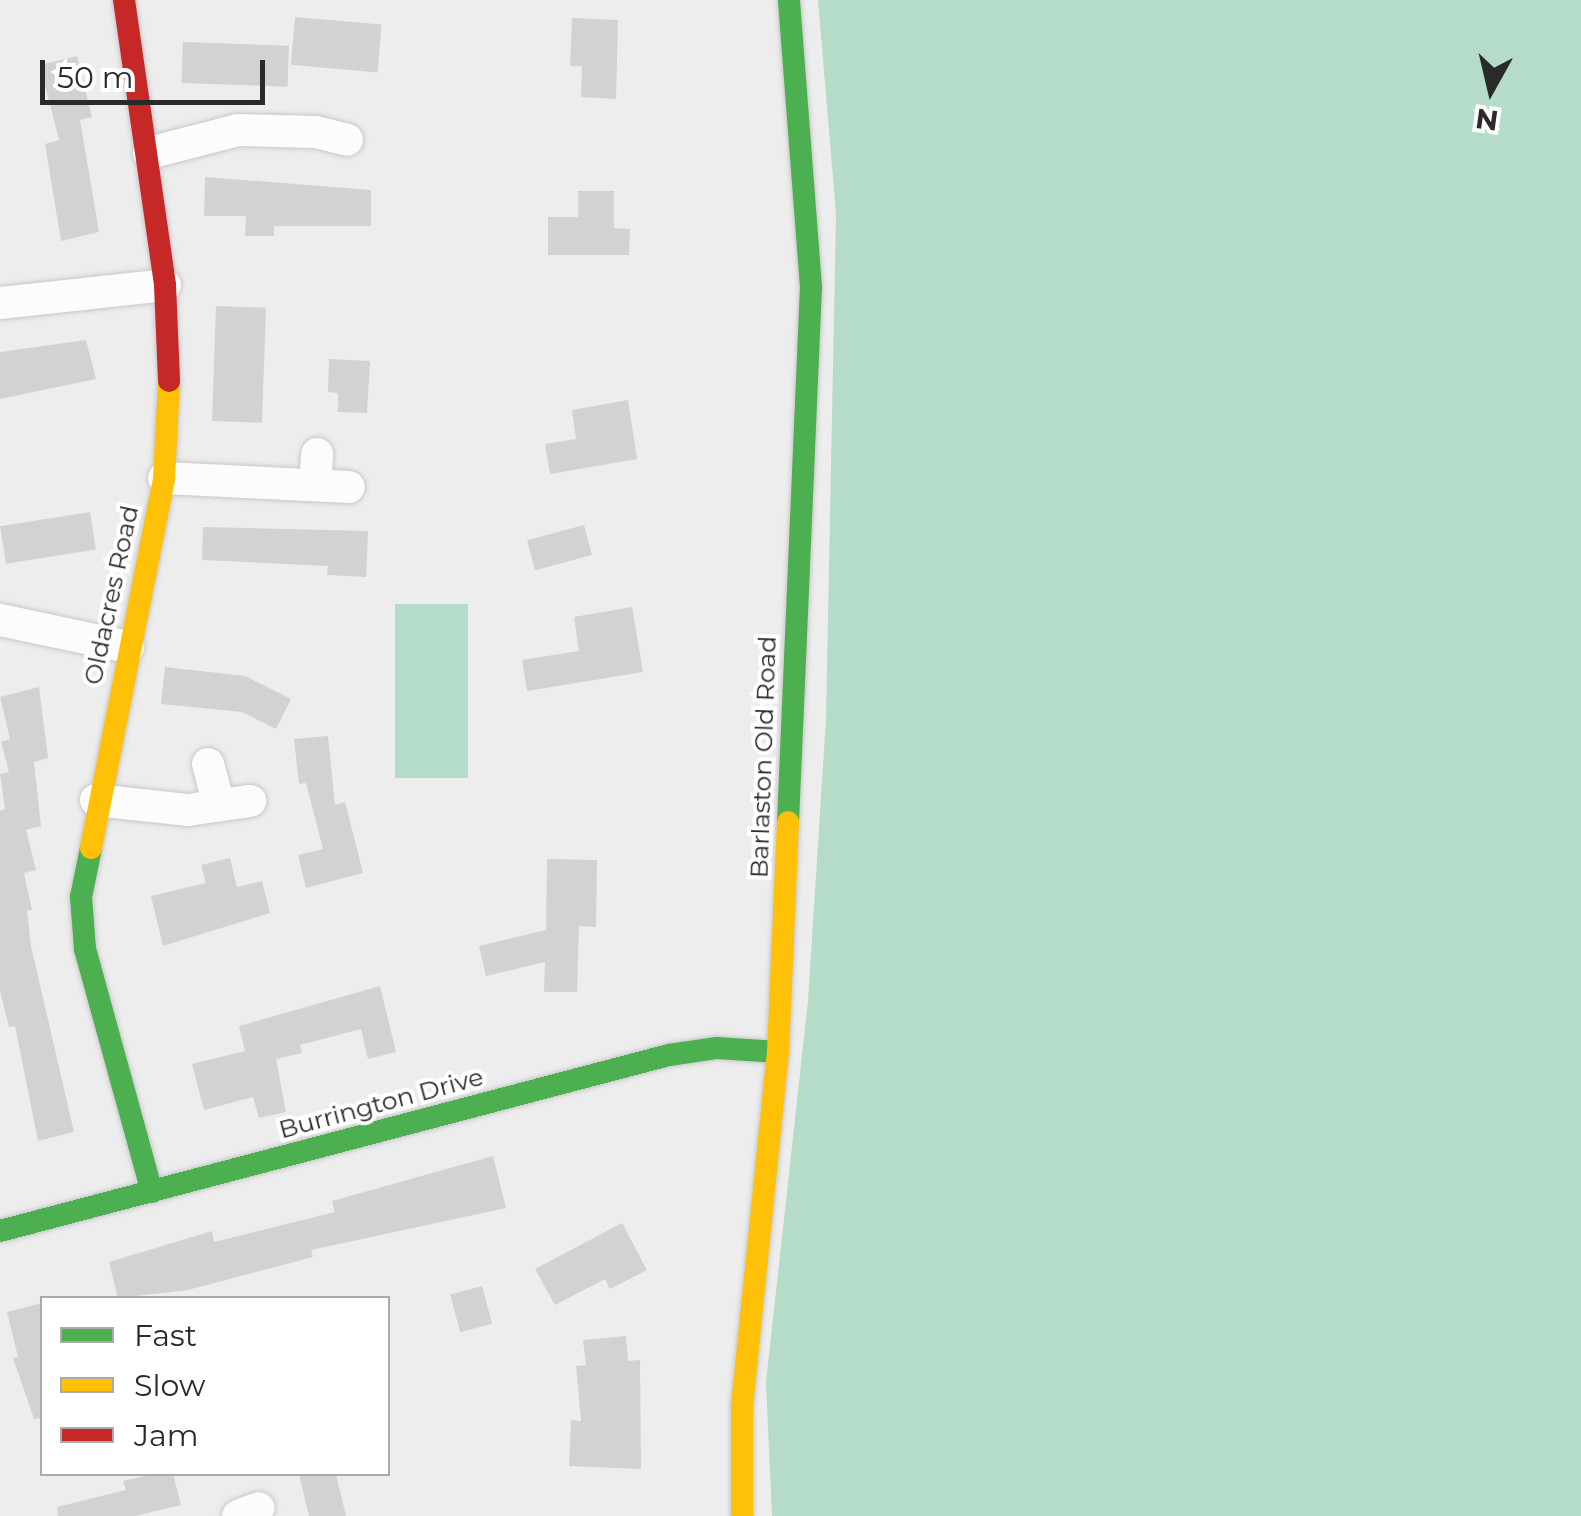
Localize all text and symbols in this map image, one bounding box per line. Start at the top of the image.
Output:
scale bar [45,40,270,102]
north arrow [1441,40,1541,140]
text: 50 m [57,59,134,96]
text: N [1473,101,1500,138]
street label: Oldacres Road [77,503,145,687]
street label: Barlaston Old Road [744,635,782,879]
street label: Burrington Drive [276,1061,486,1145]
legend [40,1296,390,1476]
text: Fast [134,1317,197,1354]
text: Slow [134,1367,205,1404]
text: Jam [134,1417,199,1454]

